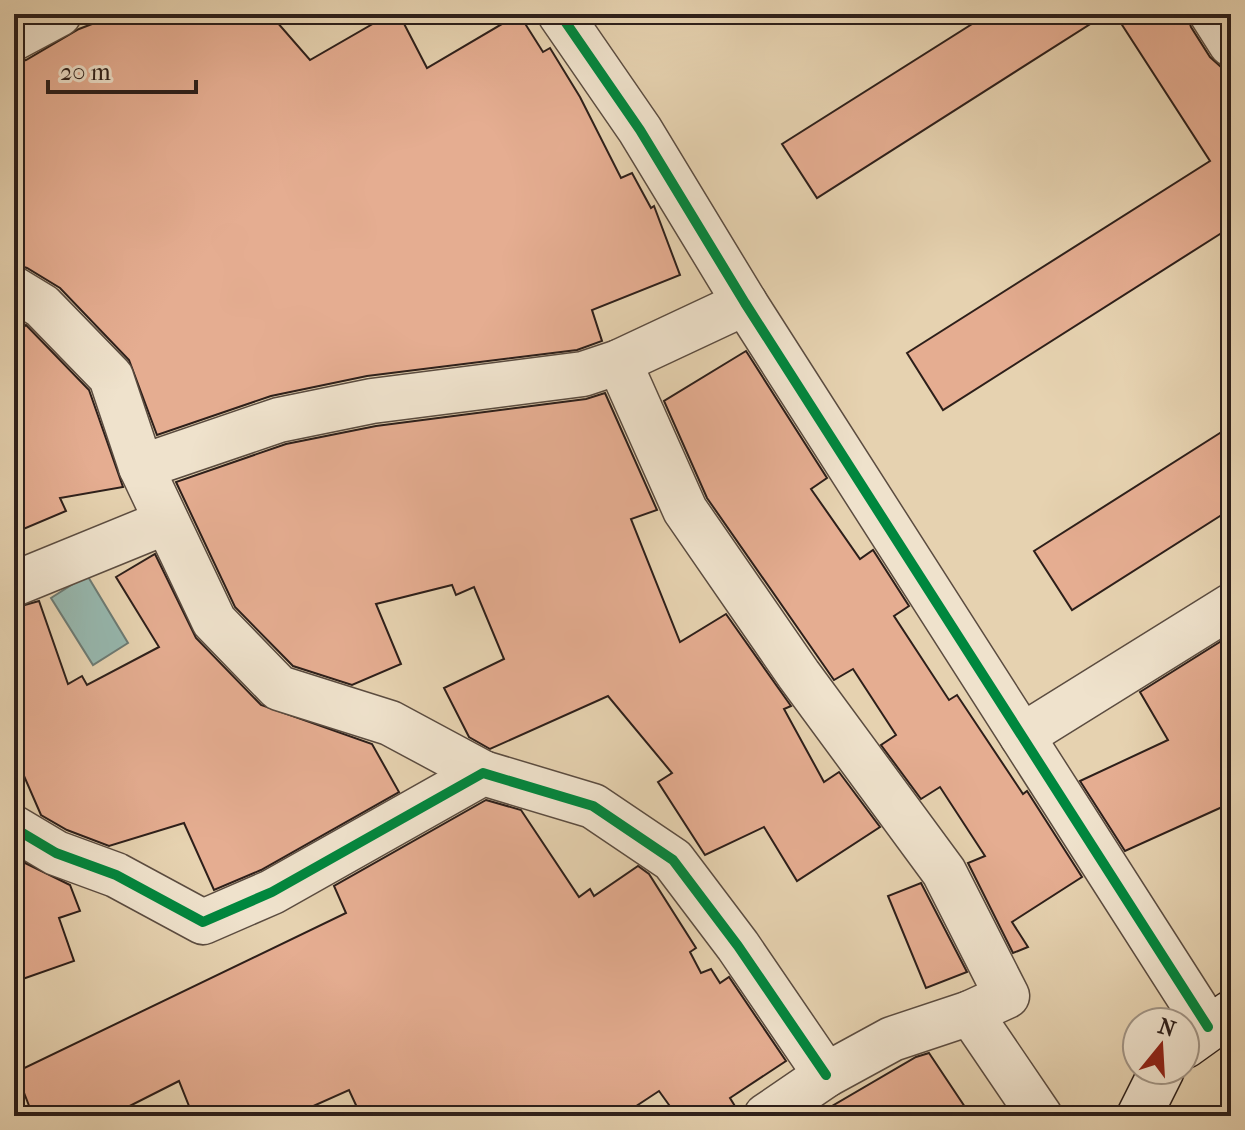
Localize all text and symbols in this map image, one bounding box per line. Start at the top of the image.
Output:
scale bar [48,44,196,94]
text: 20 m [60,58,111,86]
north arrow [1121,1006,1201,1086]
text: N [1155,1013,1179,1043]

